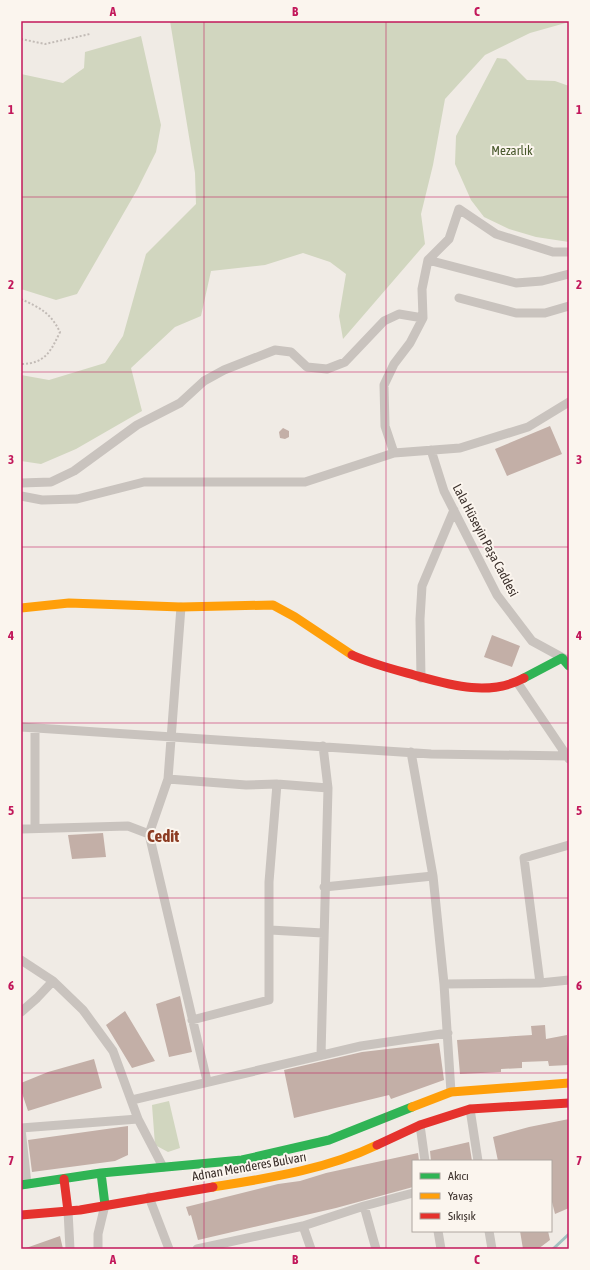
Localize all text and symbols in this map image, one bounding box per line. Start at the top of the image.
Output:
text: A [109,4,117,19]
text: B [292,4,299,19]
text: C [474,4,480,19]
text: 1 [8,102,14,117]
text: 1 [576,102,582,117]
park label: Mezarlık [491,143,533,158]
text: 2 [8,277,14,292]
text: 2 [576,277,582,292]
text: 3 [8,452,14,467]
text: 3 [576,452,582,467]
street label: Lala Hüseyin Paşa Caddesi [450,481,522,599]
text: 4 [7,628,14,643]
text: 4 [575,628,582,643]
text: 5 [8,803,14,818]
text: 5 [576,803,582,818]
district label: Cedit [147,826,179,846]
text: 6 [8,978,14,993]
text: 6 [576,978,582,993]
street label: Adnan Menderes Bulvarı [191,1149,307,1184]
text: 7 [8,1153,14,1168]
text: 7 [576,1153,582,1168]
legend [412,1160,552,1232]
text: Akıcı [448,1169,469,1183]
text: Yavaş [448,1189,473,1203]
text: Sıkışık [448,1209,476,1223]
text: A [109,1252,117,1267]
text: B [292,1252,299,1267]
text: C [474,1252,480,1267]

